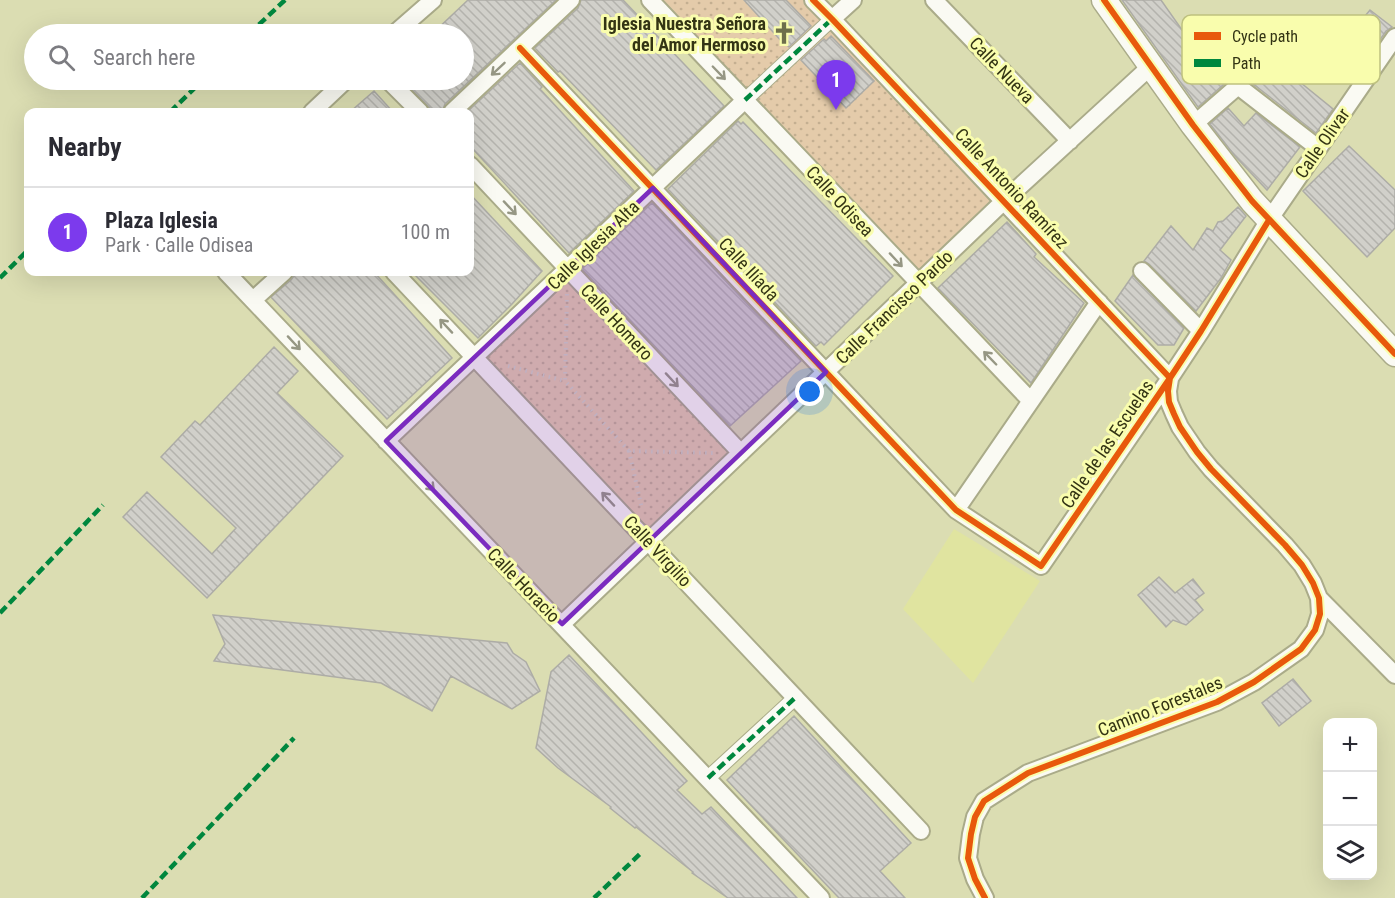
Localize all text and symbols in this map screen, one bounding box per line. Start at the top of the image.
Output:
place label: Iglesia Nuestra Señora del Amor Hermoso [603,13,766,55]
legend [1182,15,1380,84]
church icon: Iglesia Nuestra Señora del Amor Hermoso [771,20,797,46]
search box [24,24,474,90]
text: Cycle path [1232,27,1298,46]
street label: Calle Nueva [965,32,1039,108]
icon: search [45,41,78,74]
text: Search here [93,45,195,70]
text: Path [1232,54,1261,73]
pin: 1 [816,60,856,110]
one-way arrow [490,62,505,76]
one-way arrow [712,65,726,80]
street label: Calle Olivar [1290,104,1354,182]
street label: Calle Antonio Ramírez [951,124,1073,252]
text: Nearby [48,132,122,162]
street label: Calle Odisea [802,161,878,241]
street label: Calle Iglesia Alta [543,196,643,294]
one-way arrow [502,200,517,215]
text: Plaza Iglesia [105,208,218,233]
text: 1 [62,220,73,244]
text: 100 m [401,220,450,244]
text: Park · Calle Odisea [105,233,253,257]
street label: Calle Ilíada [714,233,784,305]
street label: Calle Francisco Pardo [831,246,957,368]
one-way arrow [889,253,903,268]
street label: Calle Homero [577,280,657,364]
one-way arrow [438,319,453,334]
one-way arrow [286,335,300,350]
one-way arrow [983,351,997,366]
one-way arrow [665,373,679,388]
street label: Calle de las Escuelas [1056,376,1158,512]
your location [795,377,824,406]
one-way arrow [421,477,435,492]
one-way arrow [601,491,616,506]
street label: Calle Virgilio [620,511,696,591]
street label: Calle Horacio [483,544,565,626]
street label: Camino Forestales [1095,671,1225,741]
map controls [1323,718,1377,880]
button: + [1323,718,1377,772]
button: − [1323,772,1377,826]
button: layers [1323,826,1377,880]

